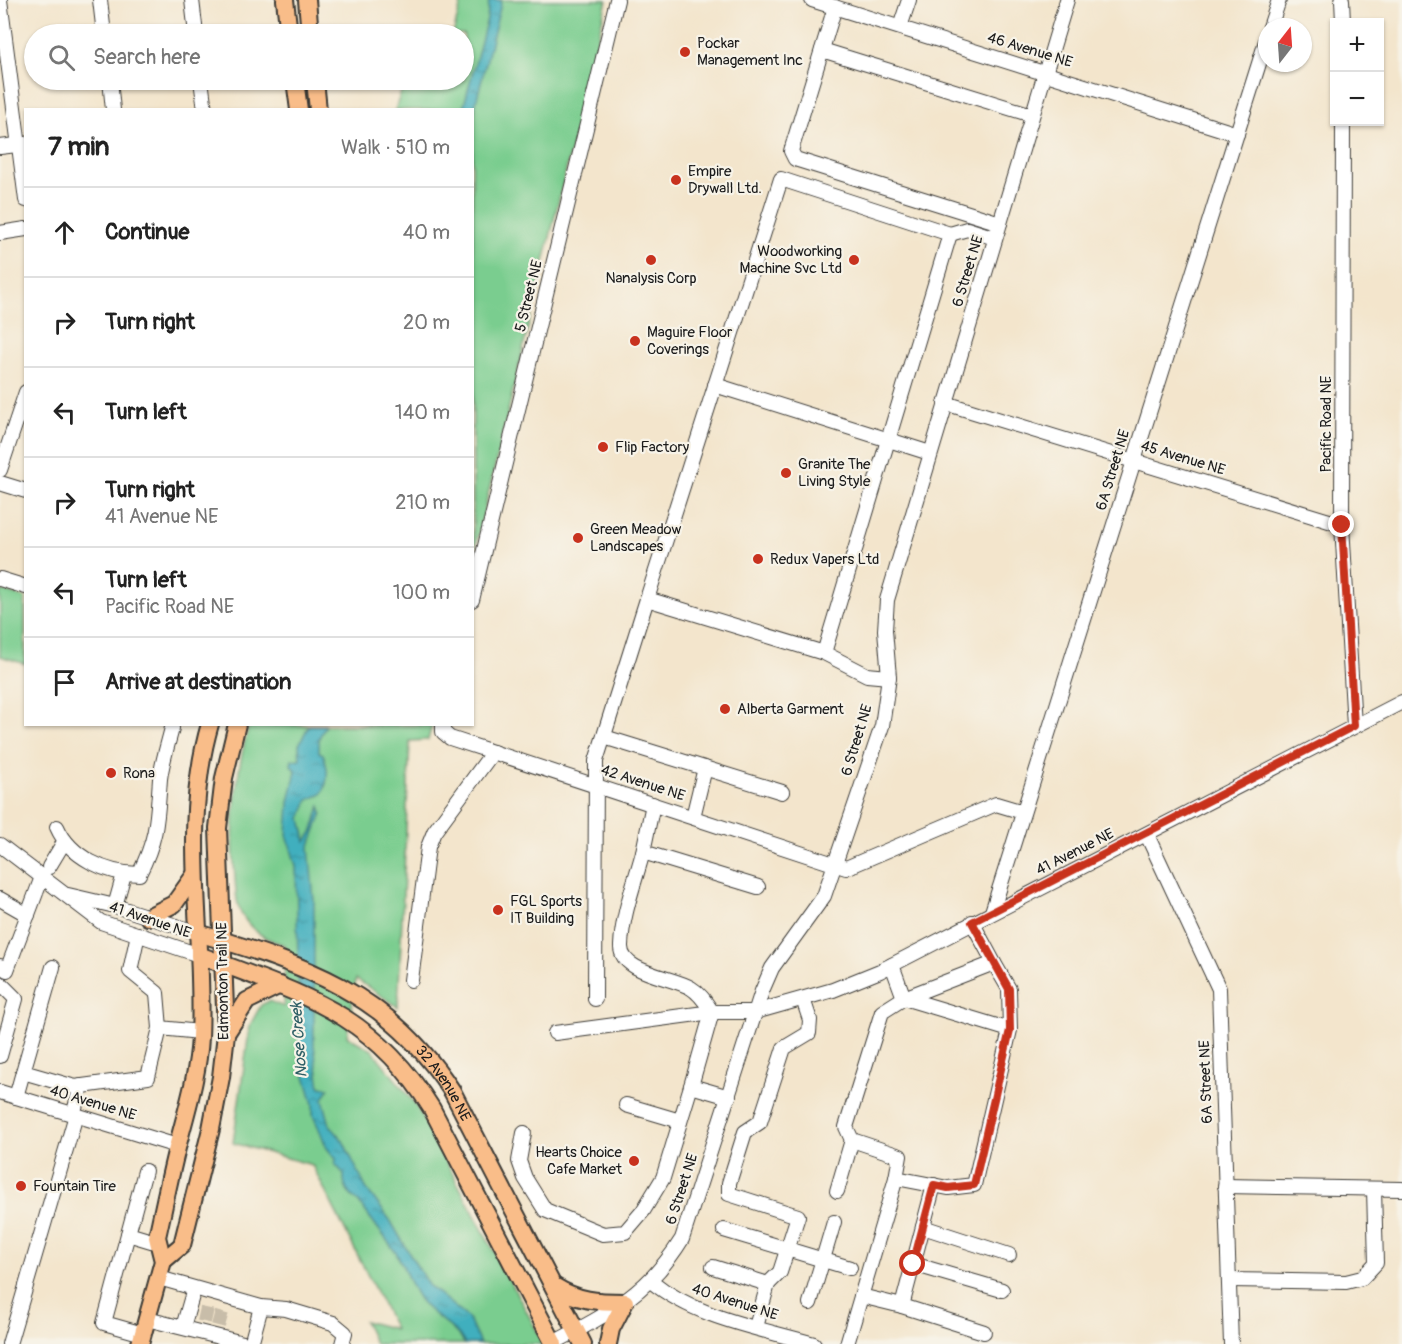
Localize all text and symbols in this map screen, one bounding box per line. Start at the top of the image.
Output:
north arrow [1258,18,1312,72]
map controls [1330,18,1384,126]
button: + [1330,18,1384,72]
search box [24,24,474,90]
street label: 46 Avenue NE [985,28,1075,72]
place label: Pockar Management Inc [697,34,803,70]
icon: search [45,41,78,74]
text: Search here [93,43,200,71]
marker: Pockar Management Inc [678,45,692,59]
button: − [1330,72,1384,126]
text: 7 min [48,131,110,163]
text: Walk · 510 m [341,135,450,160]
place label: Empire Drywall Ltd. [688,162,762,198]
marker: Empire Drywall Ltd. [669,173,683,187]
icon: ahead [48,216,81,249]
text: Continue [105,218,189,246]
text: 40 m [403,220,450,245]
street label: 6 Street NE [948,233,988,309]
place label: Woodworking Machine Svc Ltd [740,242,842,278]
marker: Nanalysis Corp [644,253,658,267]
marker: Woodworking Machine Svc Ltd [847,253,861,267]
street label: 5 Street NE [511,258,547,334]
place label: Nanalysis Corp [605,269,697,288]
icon: right [48,306,81,339]
text: Turn right [105,308,195,336]
text: 20 m [403,310,450,335]
place label: Maguire Floor Coverings [647,323,733,359]
marker: Maguire Floor Coverings [628,334,642,348]
street label: Pacific Road NE [1317,375,1336,472]
icon: left [48,396,81,429]
text: Turn left [105,398,187,426]
text: 140 m [395,400,450,425]
street label: 6A Street NE [1092,427,1134,513]
street label: 45 Avenue NE [1138,436,1228,480]
place label: Flip Factory [615,438,690,457]
marker: Flip Factory [596,440,610,454]
place label: Granite The Living Style [798,455,871,491]
marker: Granite The Living Style [779,466,793,480]
text: Turn right [105,476,195,504]
icon: right [48,486,81,519]
text: 210 m [395,490,450,515]
text: 41 Avenue NE [105,504,219,529]
route end [1328,511,1354,537]
place label: Green Meadow Landscapes [590,520,682,556]
marker: Green Meadow Landscapes [571,531,585,545]
place label: Redux Vapers Ltd [770,550,879,569]
marker: Redux Vapers Ltd [751,552,765,566]
text: Turn left [105,566,187,594]
icon: left [48,576,81,609]
text: 100 m [393,580,450,605]
text: Pacific Road NE [105,594,234,619]
icon: arrive [48,666,81,699]
text: Arrive at destination [105,668,291,696]
place label: Alberta Garment [737,700,845,719]
marker: Alberta Garment [718,702,732,716]
street label: 6 Street NE [837,702,877,778]
street label: 42 Avenue NE [598,760,688,806]
place label: Rona [123,764,155,783]
marker: Rona [104,766,118,780]
street label: 41 Avenue NE [1033,824,1117,880]
place label: FGL Sports IT Building [510,892,582,928]
street label: 41 Avenue NE [107,897,194,943]
marker: FGL Sports IT Building [491,903,505,917]
street label: Edmonton Trail NE [212,922,234,1040]
water label: Nose Creek [286,1000,312,1078]
street label: 6A Street NE [1195,1040,1217,1124]
street label: 32 Avenue NE [412,1041,476,1125]
street label: 40 Avenue NE [47,1081,139,1125]
place label: Hearts Choice Cafe Market [535,1143,623,1179]
street label: 6 Street NE [662,1151,703,1227]
marker: Hearts Choice Cafe Market [627,1154,641,1168]
place label: Fountain Tire [33,1177,117,1196]
marker: Fountain Tire [14,1179,28,1193]
route start [899,1250,925,1276]
street label: 40 Avenue NE [689,1279,781,1325]

